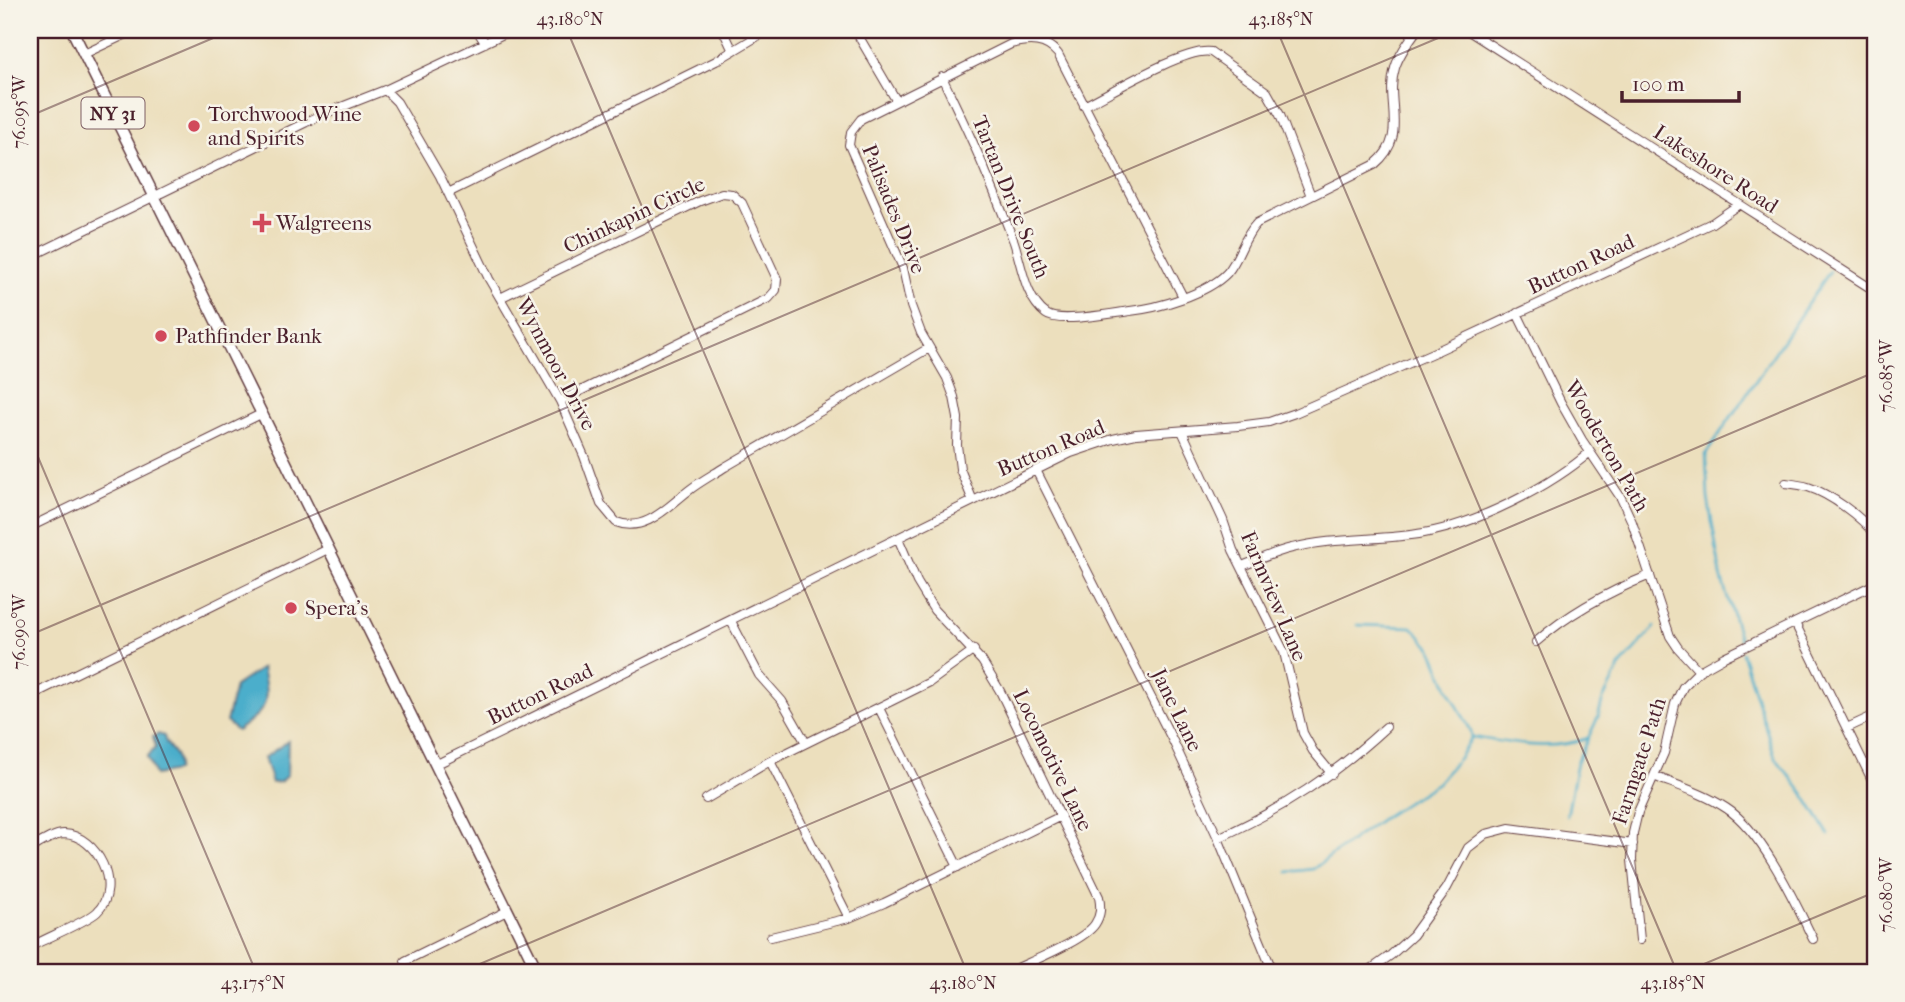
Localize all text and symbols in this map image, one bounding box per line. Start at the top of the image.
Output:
text: 43.180°N [536,9,604,30]
text: 43.185°N [1249,9,1314,30]
scale bar [1622,60,1739,104]
text: 100 m [1632,72,1685,96]
text: 76.095°W [9,74,30,149]
road number: NY 31 [82,97,144,128]
place label: Torchwood Wine and Spirits [208,102,362,150]
street label: Tartan Drive South [967,112,1055,282]
marker: Torchwood Wine and Spirits [186,118,202,134]
street label: Lakeshore Road [1649,120,1783,218]
street label: Palisades Drive [857,141,931,277]
street label: Chinkapin Circle [559,172,709,258]
place label: Walgreens [275,211,372,235]
marker: Walgreens [254,215,270,231]
street label: Button Road [1524,229,1638,299]
street label: Wynmoor Drive [511,293,601,434]
place label: Pathfinder Bank [175,324,322,348]
marker: Pathfinder Bank [153,328,169,344]
text: 76.085°W [1876,338,1897,412]
street label: Wooderton Path [1559,375,1654,516]
street label: Button Road [994,414,1109,481]
street label: Farmview Lane [1236,527,1312,665]
text: 76.090°W [9,593,30,670]
place label: Spera's [305,596,368,620]
marker: Spera's [283,600,299,616]
street label: Button Road [483,658,597,730]
street label: Jane Lane [1146,663,1207,755]
street label: Locomotive Lane [1008,685,1098,835]
street label: Farmgate Path [1607,694,1671,827]
text: 76.080°W [1876,856,1897,933]
text: 43.175°N [221,973,286,994]
text: 43.180°N [929,973,997,994]
text: 43.185°N [1641,973,1706,994]

